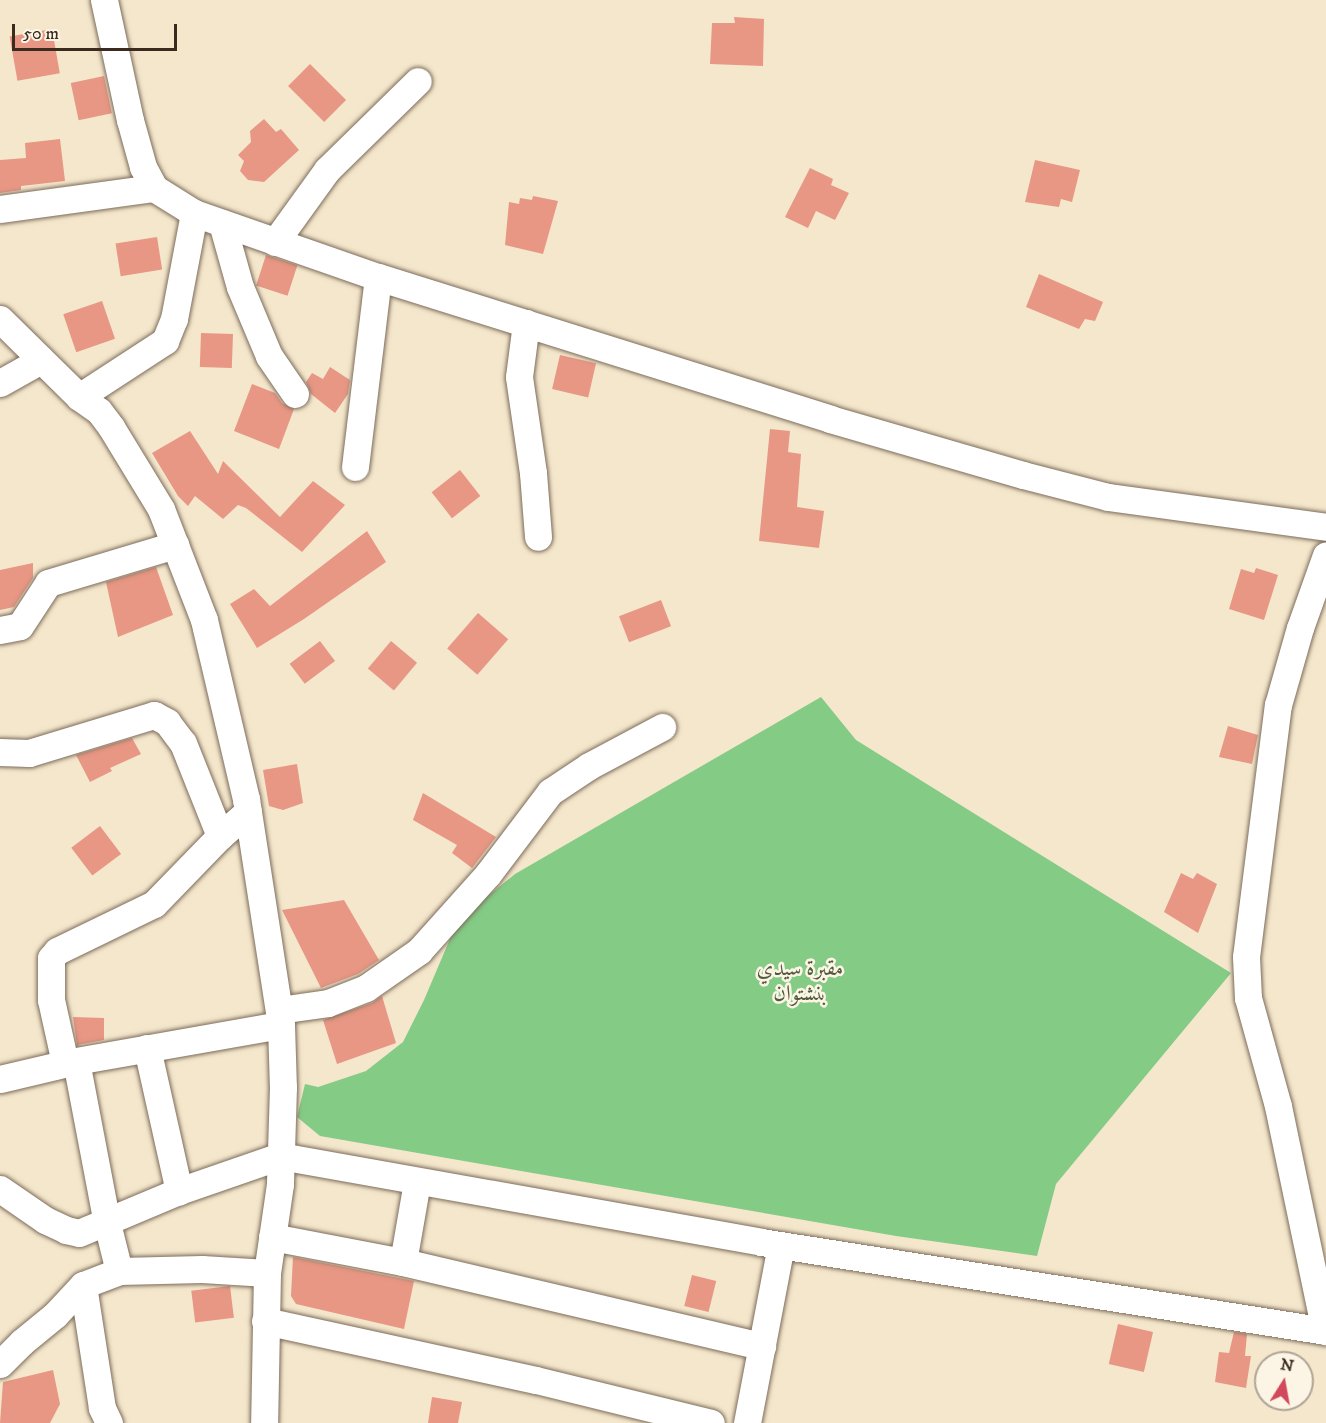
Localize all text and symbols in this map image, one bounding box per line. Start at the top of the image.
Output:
scale bar [15,12,180,50]
text: 50 m [23,23,59,45]
park label: مقبرة سيدي بنشتوان [757,955,843,1006]
north arrow [1254,1351,1314,1411]
text: N [1279,1354,1295,1376]

